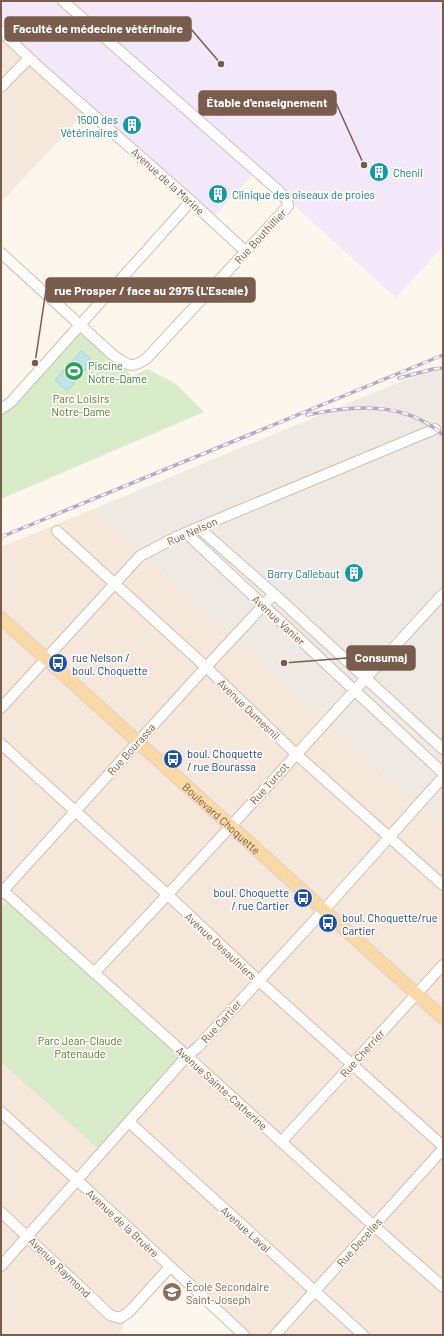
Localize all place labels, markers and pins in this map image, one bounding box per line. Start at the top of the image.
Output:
callout: Faculté de médecine vétérinaire [5,17,191,41]
callout: Étable d'enseignement [199,91,336,115]
place label: 1500 des Vétérinaires [60,113,118,139]
building icon: 1500 des Vétérinaires [121,114,143,136]
building icon: Chenil [368,161,390,183]
place label: Chenil [393,166,423,179]
building icon: Clinique des oiseaux de proies [207,183,229,205]
place label: Clinique des oiseaux de proies [232,188,375,201]
callout: rue Prosper / face au 2975 (L'Escale) [46,278,255,302]
place label: Piscine Notre-Dame [88,359,147,385]
sports icon: Piscine Notre-Dame [63,360,85,382]
building icon: Barry Callebaut [343,562,365,584]
place label: Barry Callebaut [267,567,340,580]
callout: Consumaj [347,646,415,670]
place label: rue Nelson / boul. Choquette [72,651,148,677]
bus stop icon: rue Nelson / boul. Choquette [47,652,69,674]
place label: boul. Choquette / rue Bourassa [187,747,263,773]
bus stop icon: boul. Choquette / rue Bourassa [162,748,184,770]
place label: boul. Choquette / rue Cartier [213,886,289,912]
bus stop icon: boul. Choquette / rue Cartier [292,887,314,909]
place label: boul. Choquette/rue Cartier [342,911,438,937]
bus stop icon: boul. Choquette/rue Cartier [317,912,339,934]
place label: École Secondaire Saint-Joseph [186,1280,269,1306]
school or university icon: École Secondaire Saint-Joseph [161,1281,183,1303]

